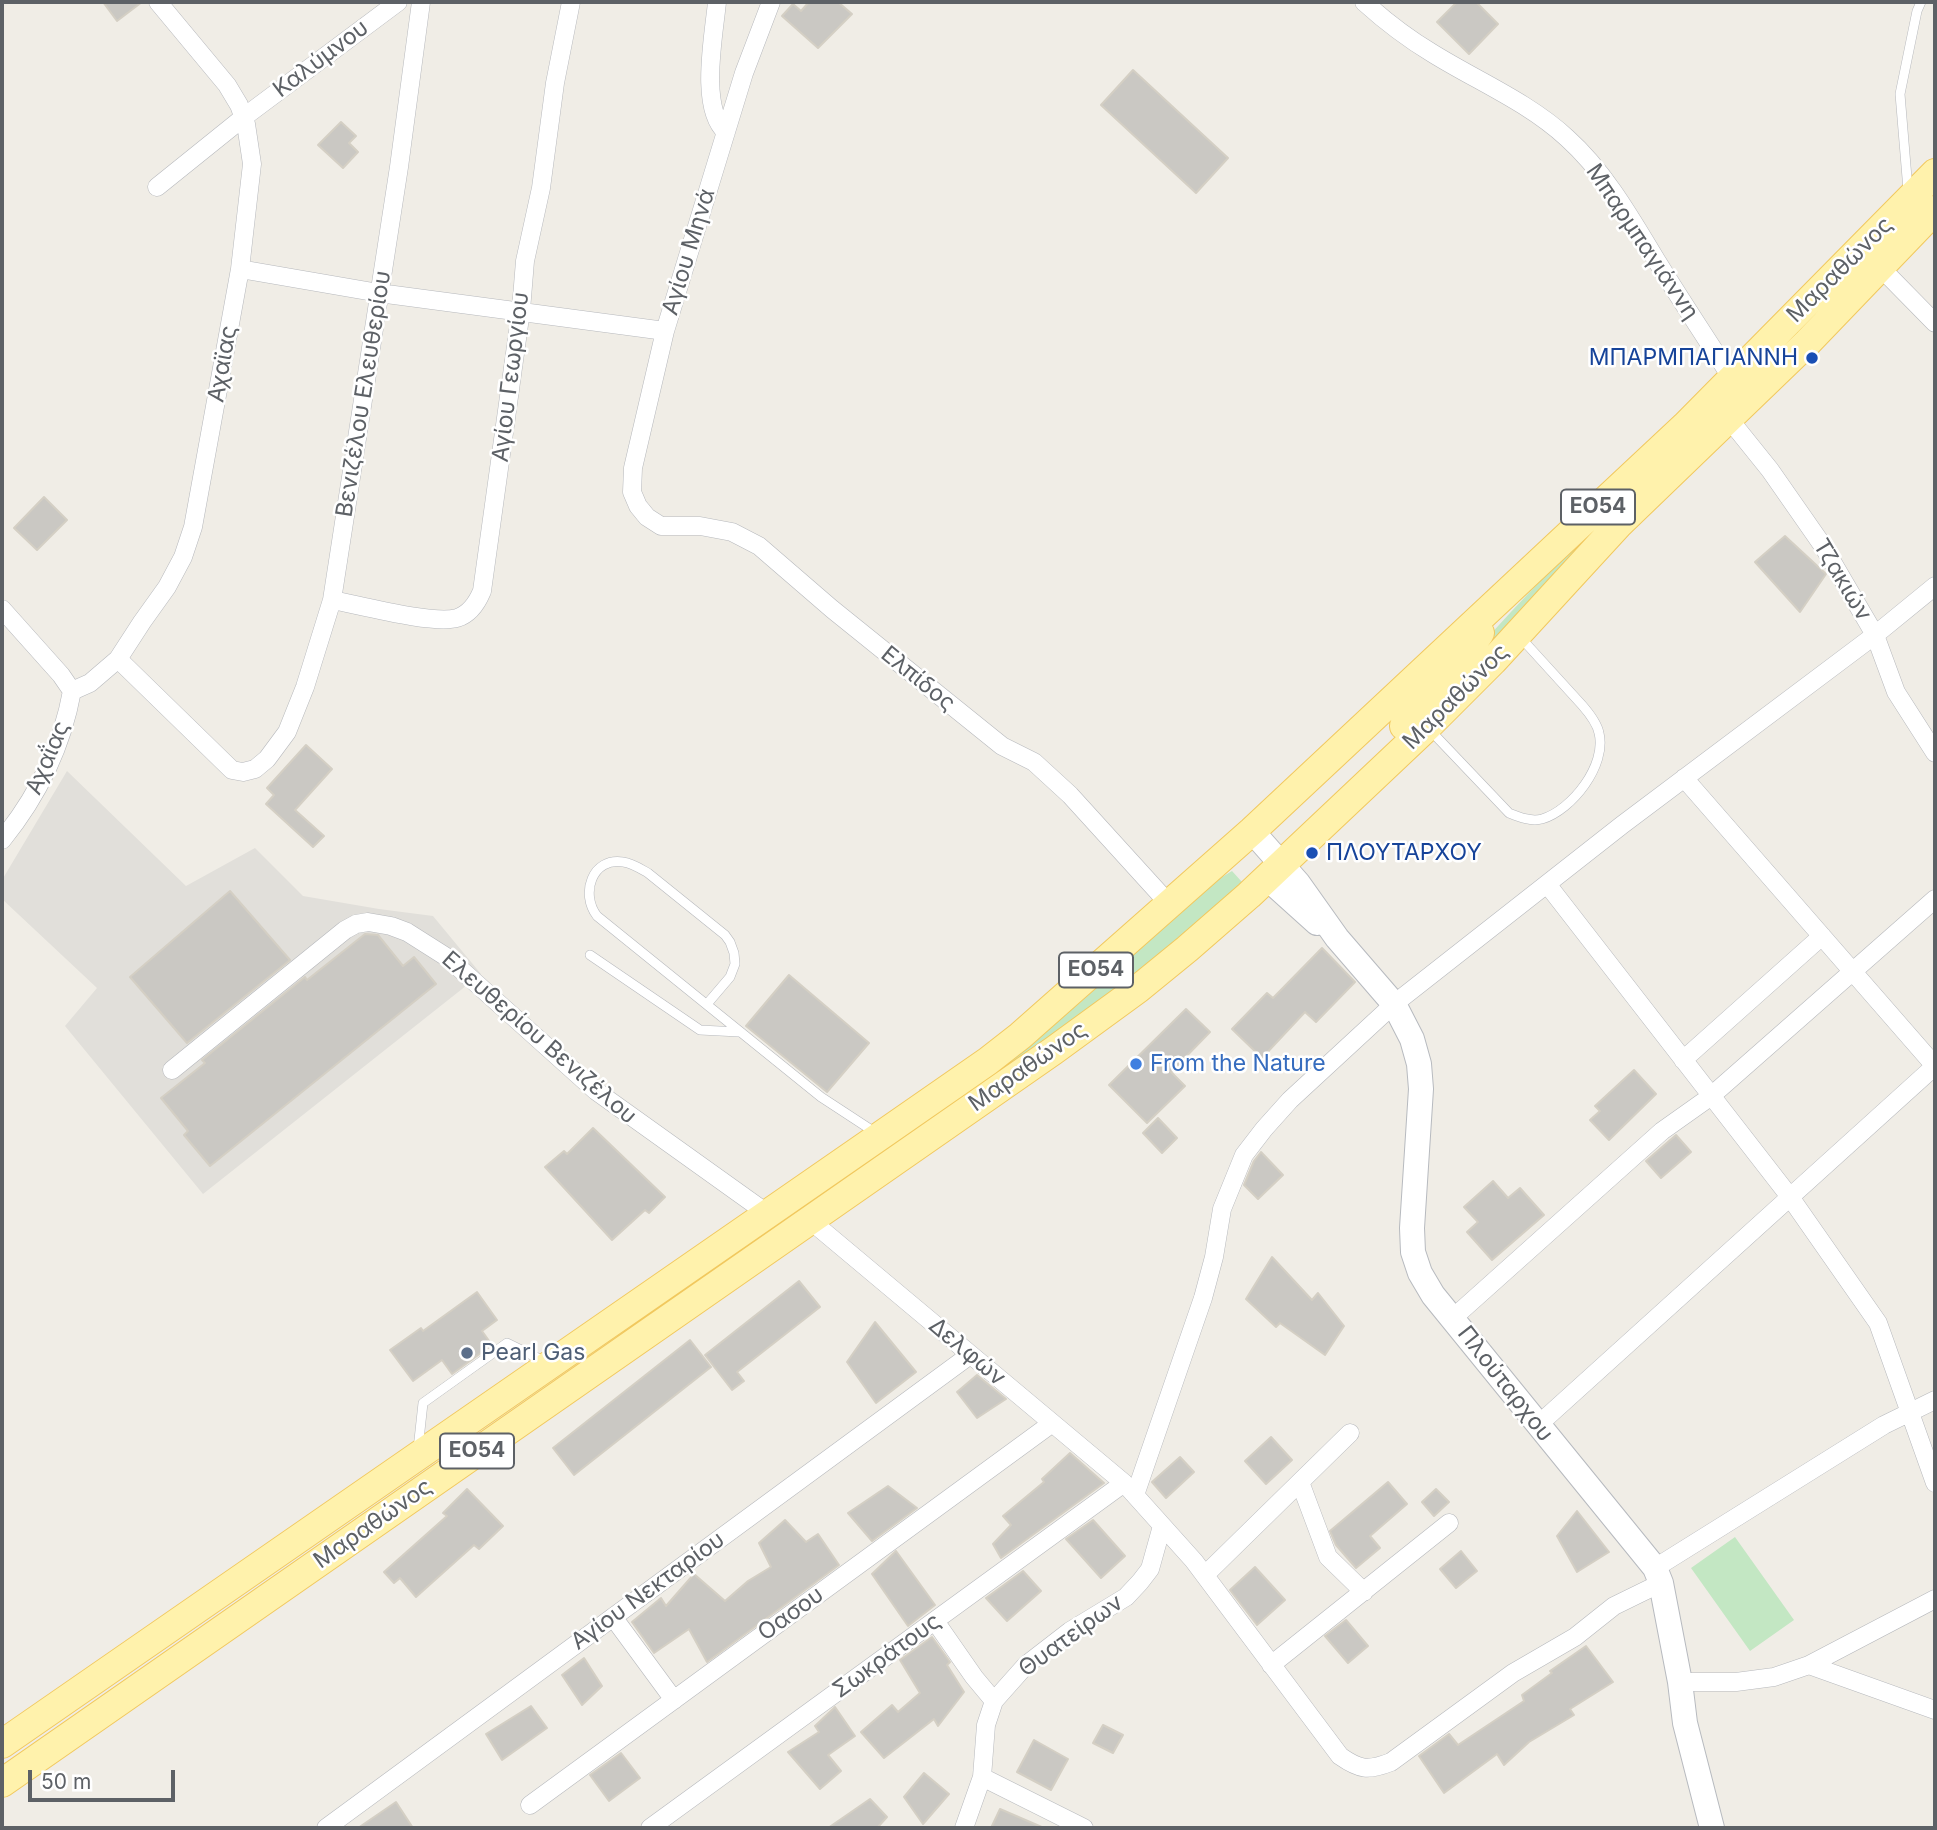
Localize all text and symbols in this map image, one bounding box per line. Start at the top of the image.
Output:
street label: Καλύμνου [268,14,374,104]
street label: Μπαρμπαγιάννη [1580,159,1704,325]
street label: Αγίου Μηνά [657,186,721,318]
street label: Μαραθώνος [1781,211,1899,329]
street label: Βενιζέλου Ελευθερίου [331,269,397,519]
street label: Αγίου Γεωργίου [487,290,535,464]
street label: Αχαϊας [203,324,243,404]
place label: ΜΠΑΡΜΠΑΓΙΑΝΝΗ [1589,344,1798,372]
marker: ΜΠΑΡΜΠΑΓΙΑΝΝΗ [1804,350,1820,366]
road number: ΕΟ54 [1561,490,1635,524]
street label: Τζακιών [1807,534,1877,626]
street label: Μαραθώνος [1397,638,1515,756]
street label: Ελπίδος [875,641,961,717]
street label: Αχαΐας [20,717,76,799]
place label: ΠΛΟΥΤΑΡΧΟΥ [1326,839,1482,867]
marker: ΠΛΟΥΤΑΡΧΟΥ [1304,845,1320,861]
street label: Ελευθερίου Βενιζέλου [436,946,642,1130]
road number: ΕΟ54 [1059,953,1133,988]
street label: Μαραθώνος [964,1016,1092,1118]
place label: From the Nature [1150,1050,1326,1078]
marker: From the Nature [1128,1056,1144,1072]
street label: Δελφών [923,1312,1011,1392]
street label: Πλούταρχου [1451,1321,1559,1447]
place label: Pearl Gas [481,1339,585,1367]
marker: Pearl Gas [459,1345,475,1361]
road number: ΕΟ54 [440,1434,514,1468]
street label: Μαραθώνος [309,1473,437,1575]
street label: Αγίου Νεκταρίου [566,1526,730,1656]
street label: Οασου [753,1581,829,1647]
street label: Θυατείρων [1014,1589,1128,1683]
street label: Σωκράτους [828,1608,946,1704]
scale bar [32,1756,178,1800]
text: 50 m [41,1769,91,1794]

